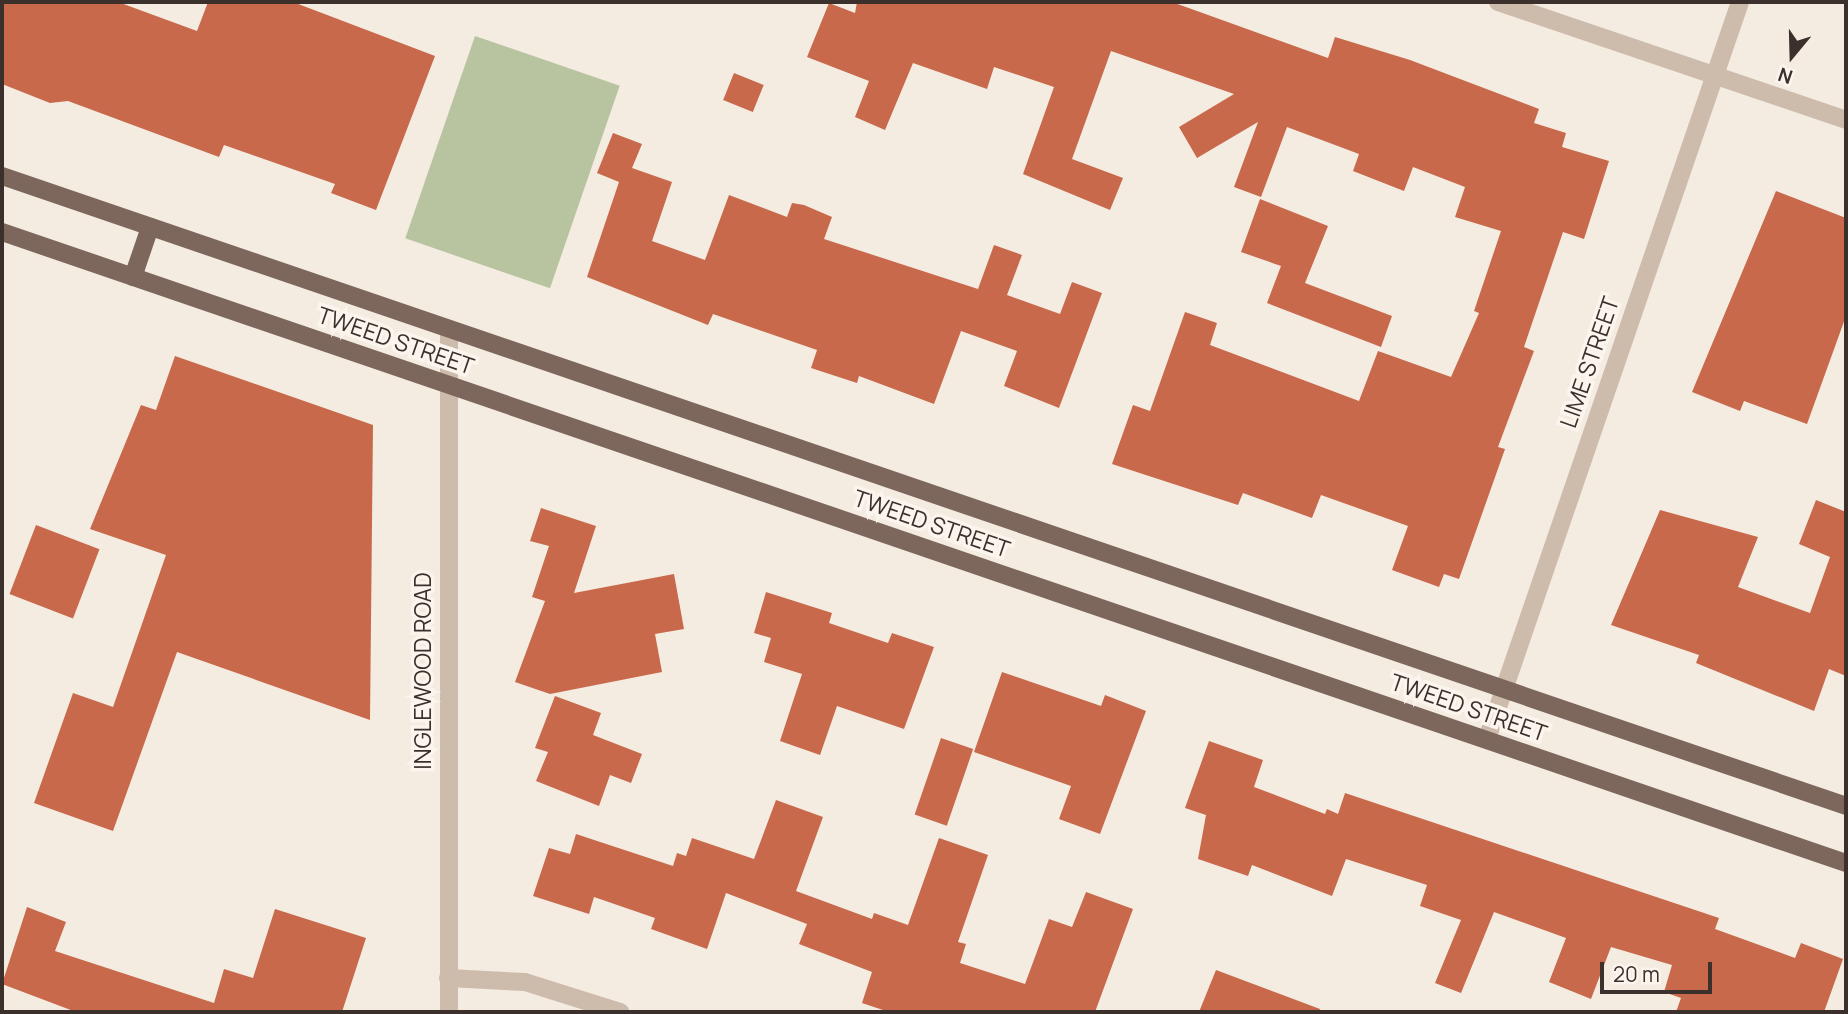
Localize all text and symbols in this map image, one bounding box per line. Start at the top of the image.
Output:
north arrow [1757,21,1827,91]
text: N [1774,61,1796,90]
street label: LIME STREET [1554,293,1624,431]
street label: TWEED STREET [314,300,478,380]
street label: TWEED STREET [850,483,1014,563]
street label: INGLEWOOD ROAD [408,572,436,770]
street label: TWEED STREET [1387,667,1551,747]
scale bar [1603,948,1715,992]
text: 20 m [1613,960,1660,988]

